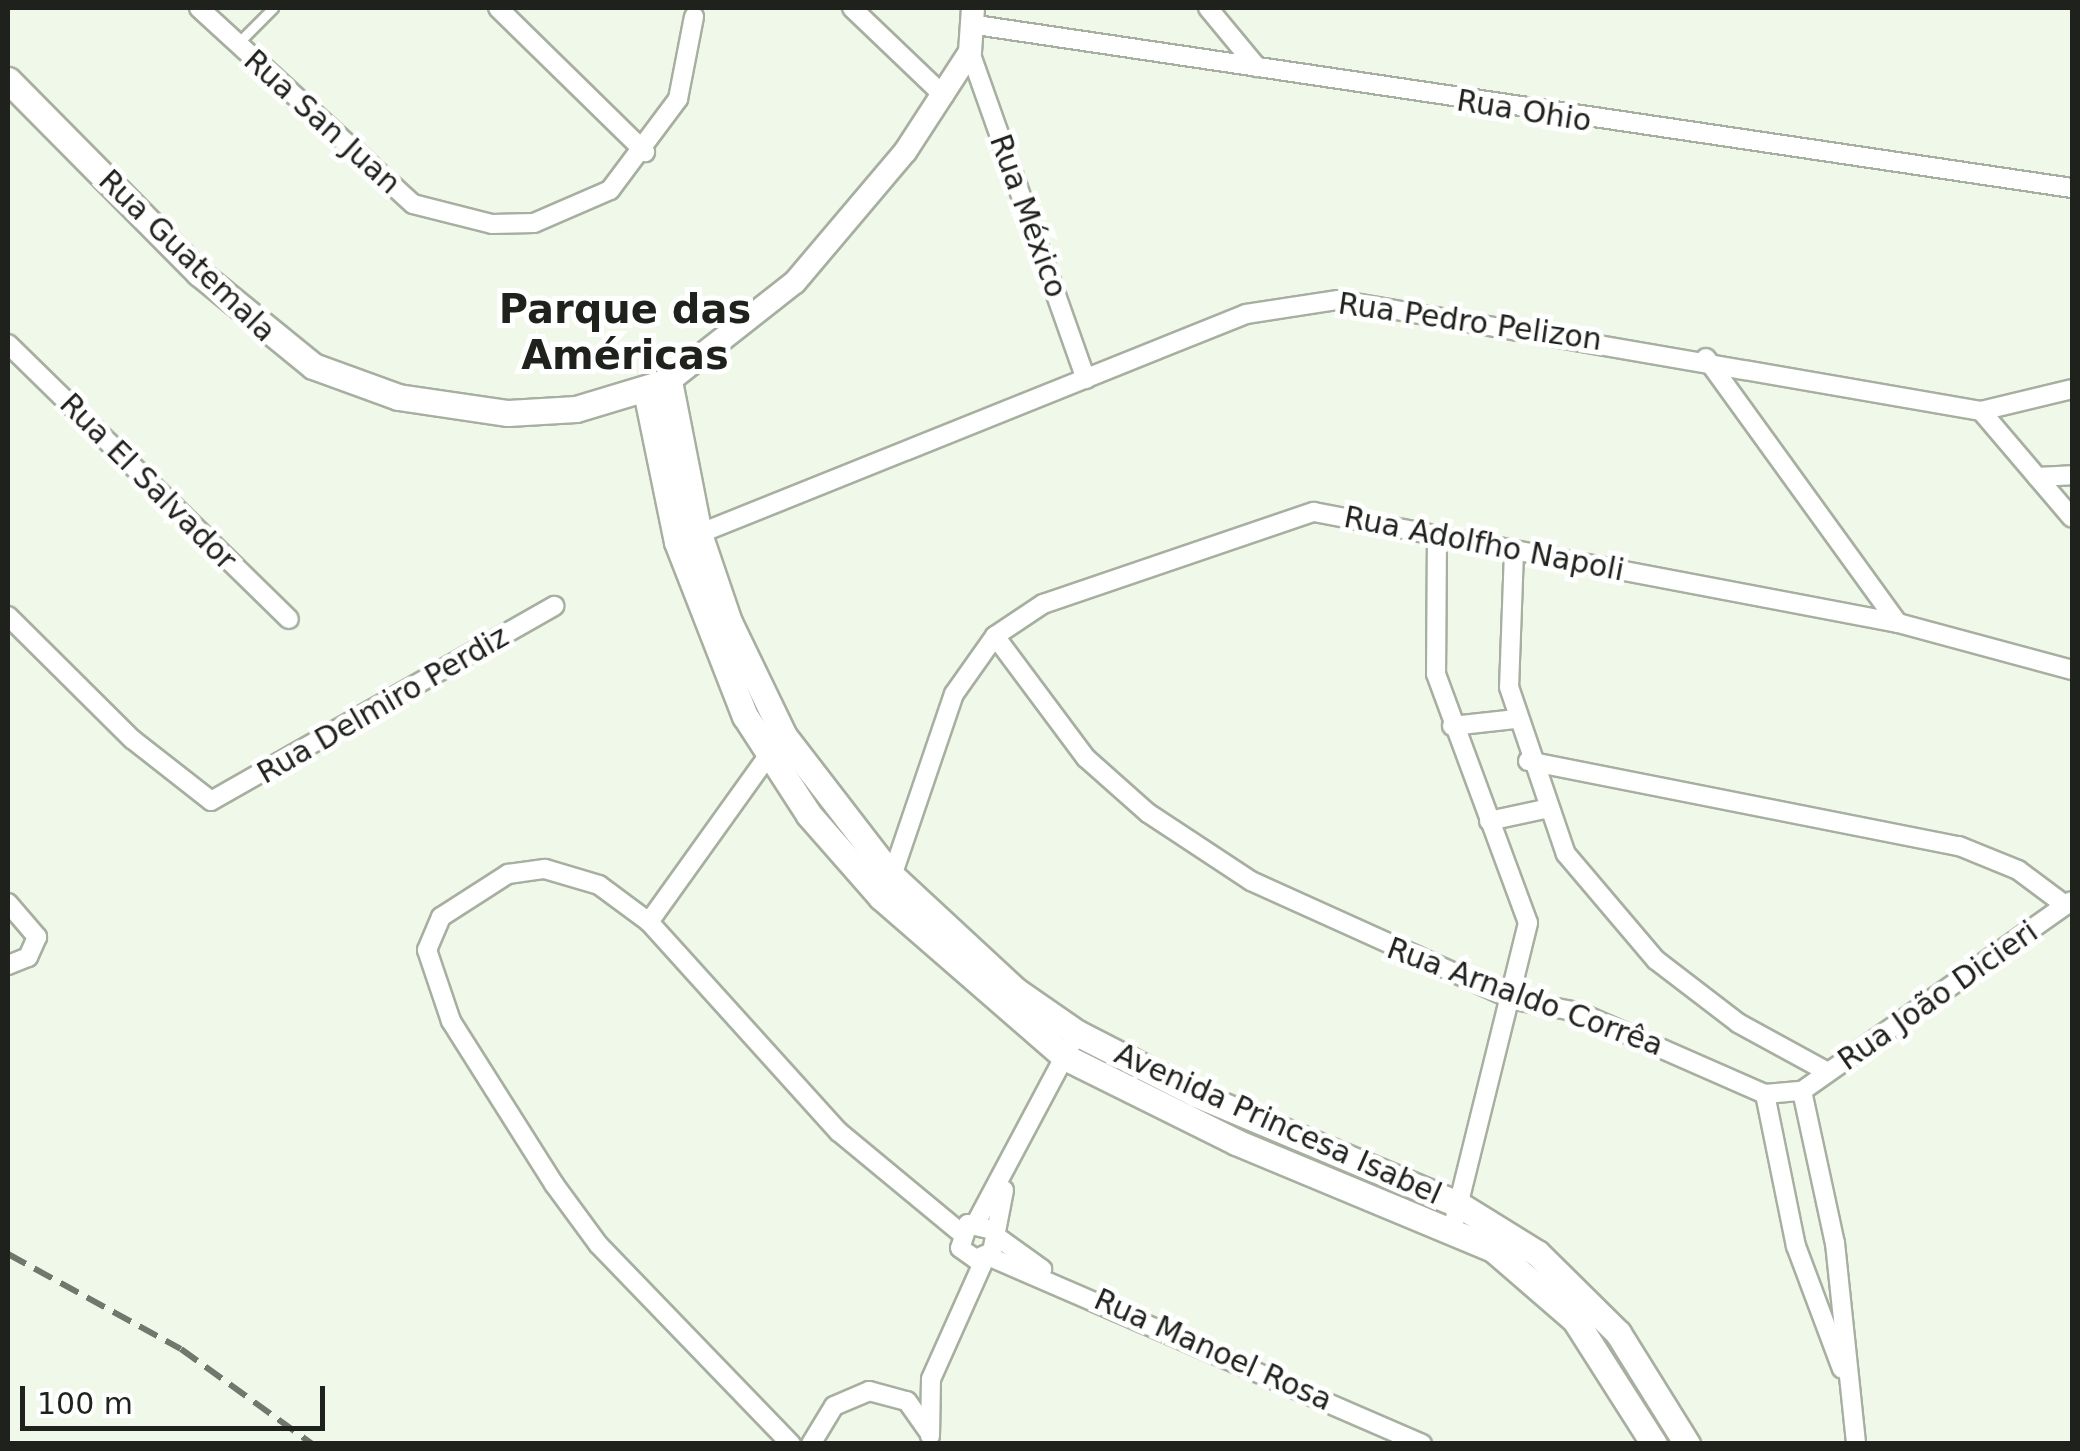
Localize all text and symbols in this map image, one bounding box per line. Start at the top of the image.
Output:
street label: Rua San Juan [237,42,407,202]
street label: Rua Ohio [1454,83,1594,139]
street label: Rua México [982,129,1074,303]
street label: Rua Guatemala [91,163,283,349]
district label: Parque das Américas [499,285,751,379]
street label: Rua Pedro Pelizon [1336,286,1604,358]
street label: Rua El Salvador [52,386,244,578]
street label: Rua Adolfho Napoli [1341,499,1627,589]
street label: Rua Delmiro Perdiz [251,618,515,792]
street label: Rua João Dicieri [1831,914,2045,1078]
street label: Rua Arnaldo Corrêa [1382,930,1668,1064]
street label: Avenida Princesa Isabel [1109,1036,1447,1212]
street label: Rua Manoel Rosa [1089,1281,1337,1419]
scale bar [25,1366,330,1428]
text: 100 m [37,1386,133,1421]

